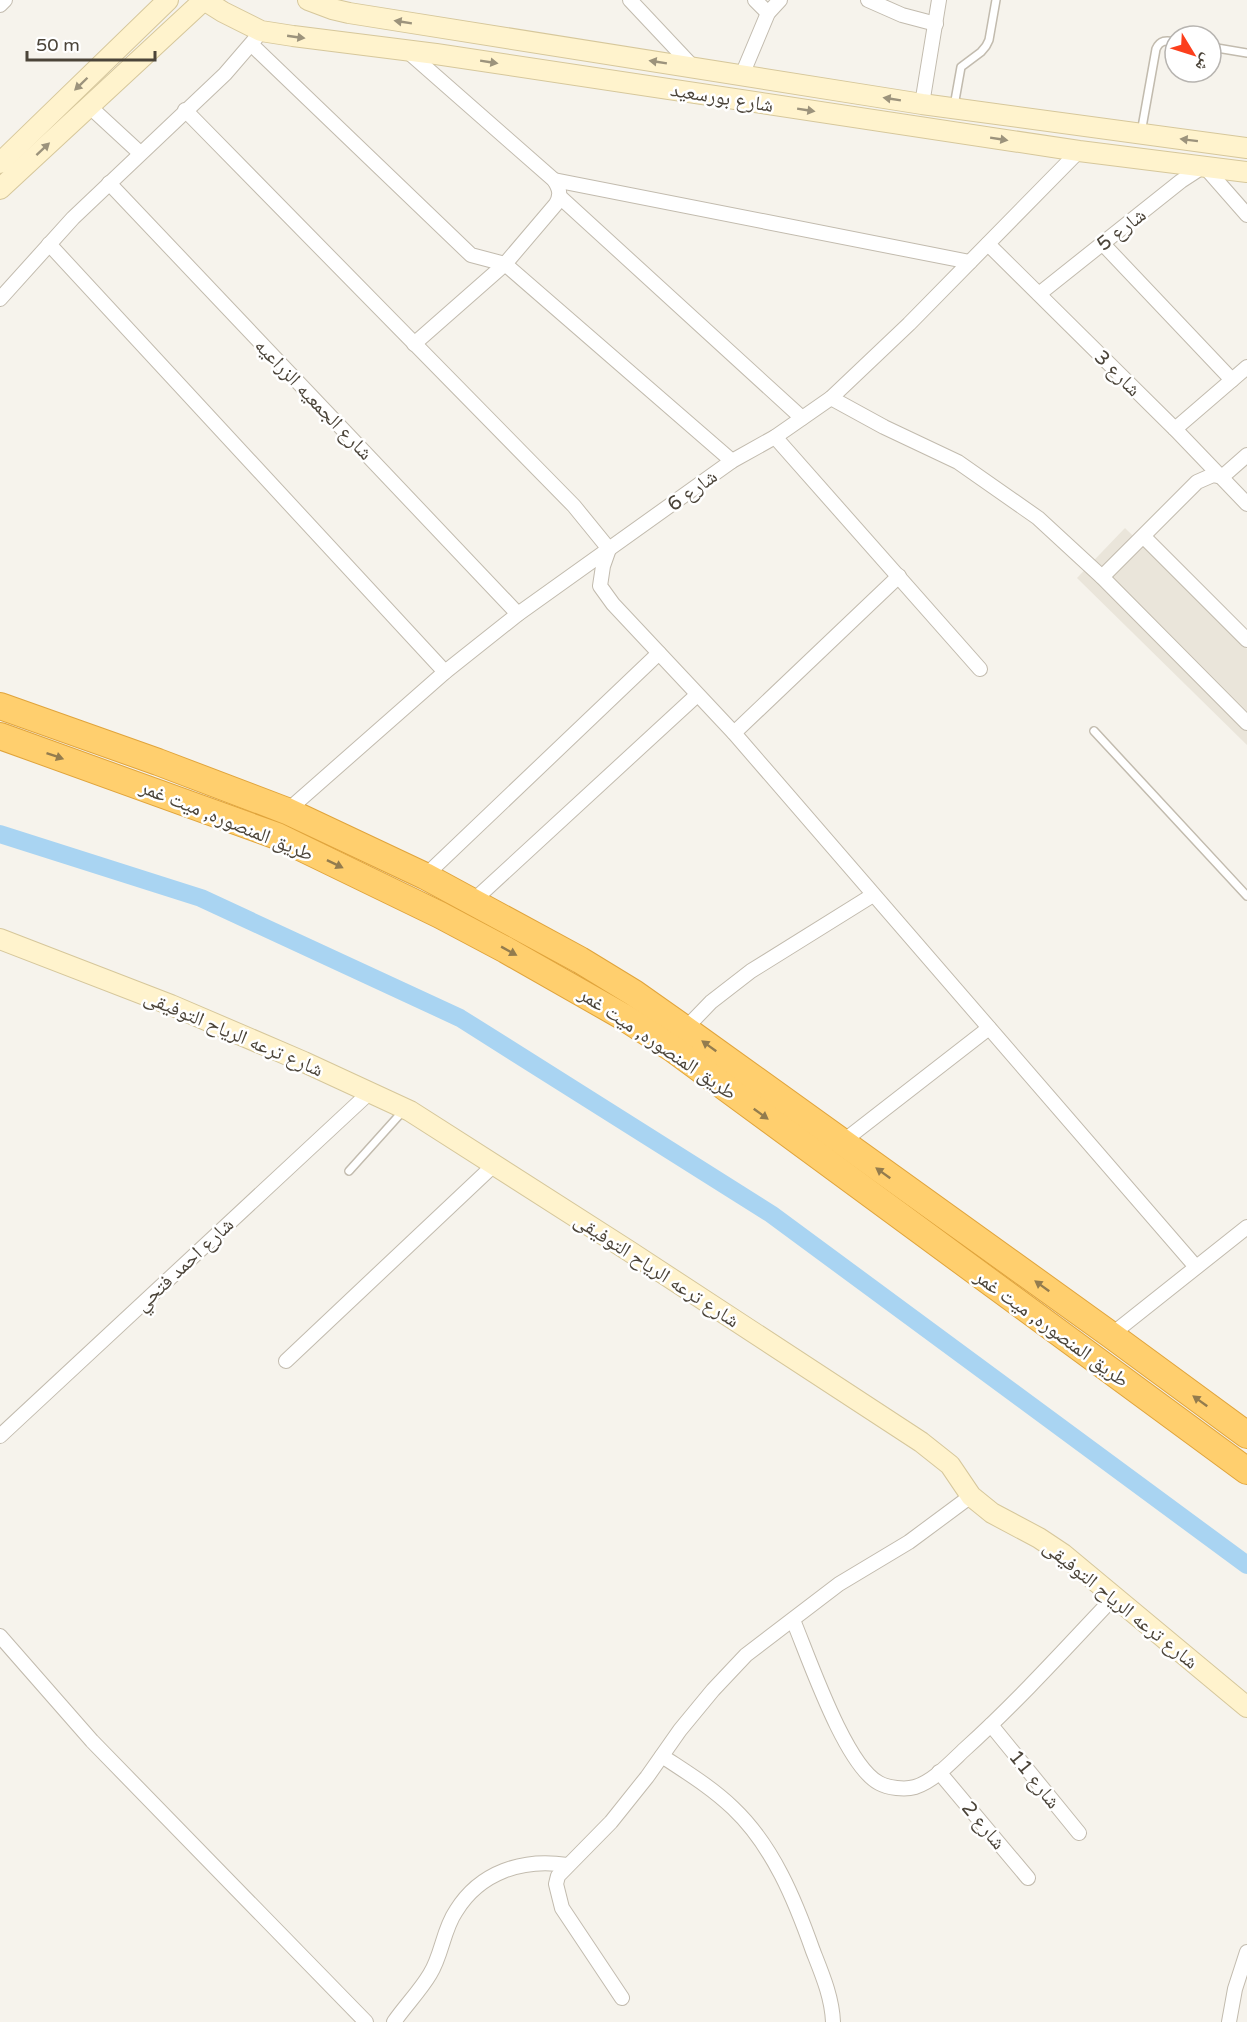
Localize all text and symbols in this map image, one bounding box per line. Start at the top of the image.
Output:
one-way arrow [393,17,412,26]
scale bar [27,24,154,62]
north arrow [1163,24,1223,84]
one-way arrow [286,32,305,41]
text: 50 m [36,34,80,56]
text: ش [1191,50,1217,75]
one-way arrow [480,57,499,66]
one-way arrow [648,57,667,66]
one-way arrow [74,77,88,91]
street label: شارع بورسعيد [669,78,775,118]
one-way arrow [882,94,901,103]
one-way arrow [797,106,816,115]
one-way arrow [990,135,1009,144]
one-way arrow [1179,135,1198,145]
one-way arrow [35,142,50,156]
street label: شارع 5 [1092,203,1151,256]
street label: شارع الجمعيه الزراعيه [249,334,377,465]
street label: شارع 3 [1089,345,1146,402]
street label: شارع 6 [663,465,722,517]
one-way arrow [46,751,64,761]
street label: طريق المنصوره, ميت غمر [136,775,317,867]
one-way arrow [326,859,343,868]
one-way arrow [501,946,518,956]
street label: طريق المنصوره, ميت غمر [573,982,741,1105]
street label: شارع ترعه الرياح التوفيقى [141,985,327,1082]
one-way arrow [701,1040,717,1052]
one-way arrow [753,1107,769,1120]
one-way arrow [876,1167,892,1179]
street label: شارع ترعه الرياح التوفيقى [569,1208,744,1333]
street label: شارع احمد فتحي [130,1213,241,1319]
street label: طريق المنصوره, ميت غمر [969,1264,1133,1393]
one-way arrow [1035,1280,1051,1292]
one-way arrow [1192,1395,1207,1407]
street label: شارع ترعه الرياح التوفيقى [1038,1535,1203,1675]
street label: شارع 11 [1003,1746,1065,1814]
street label: شارع 2 [956,1797,1010,1855]

